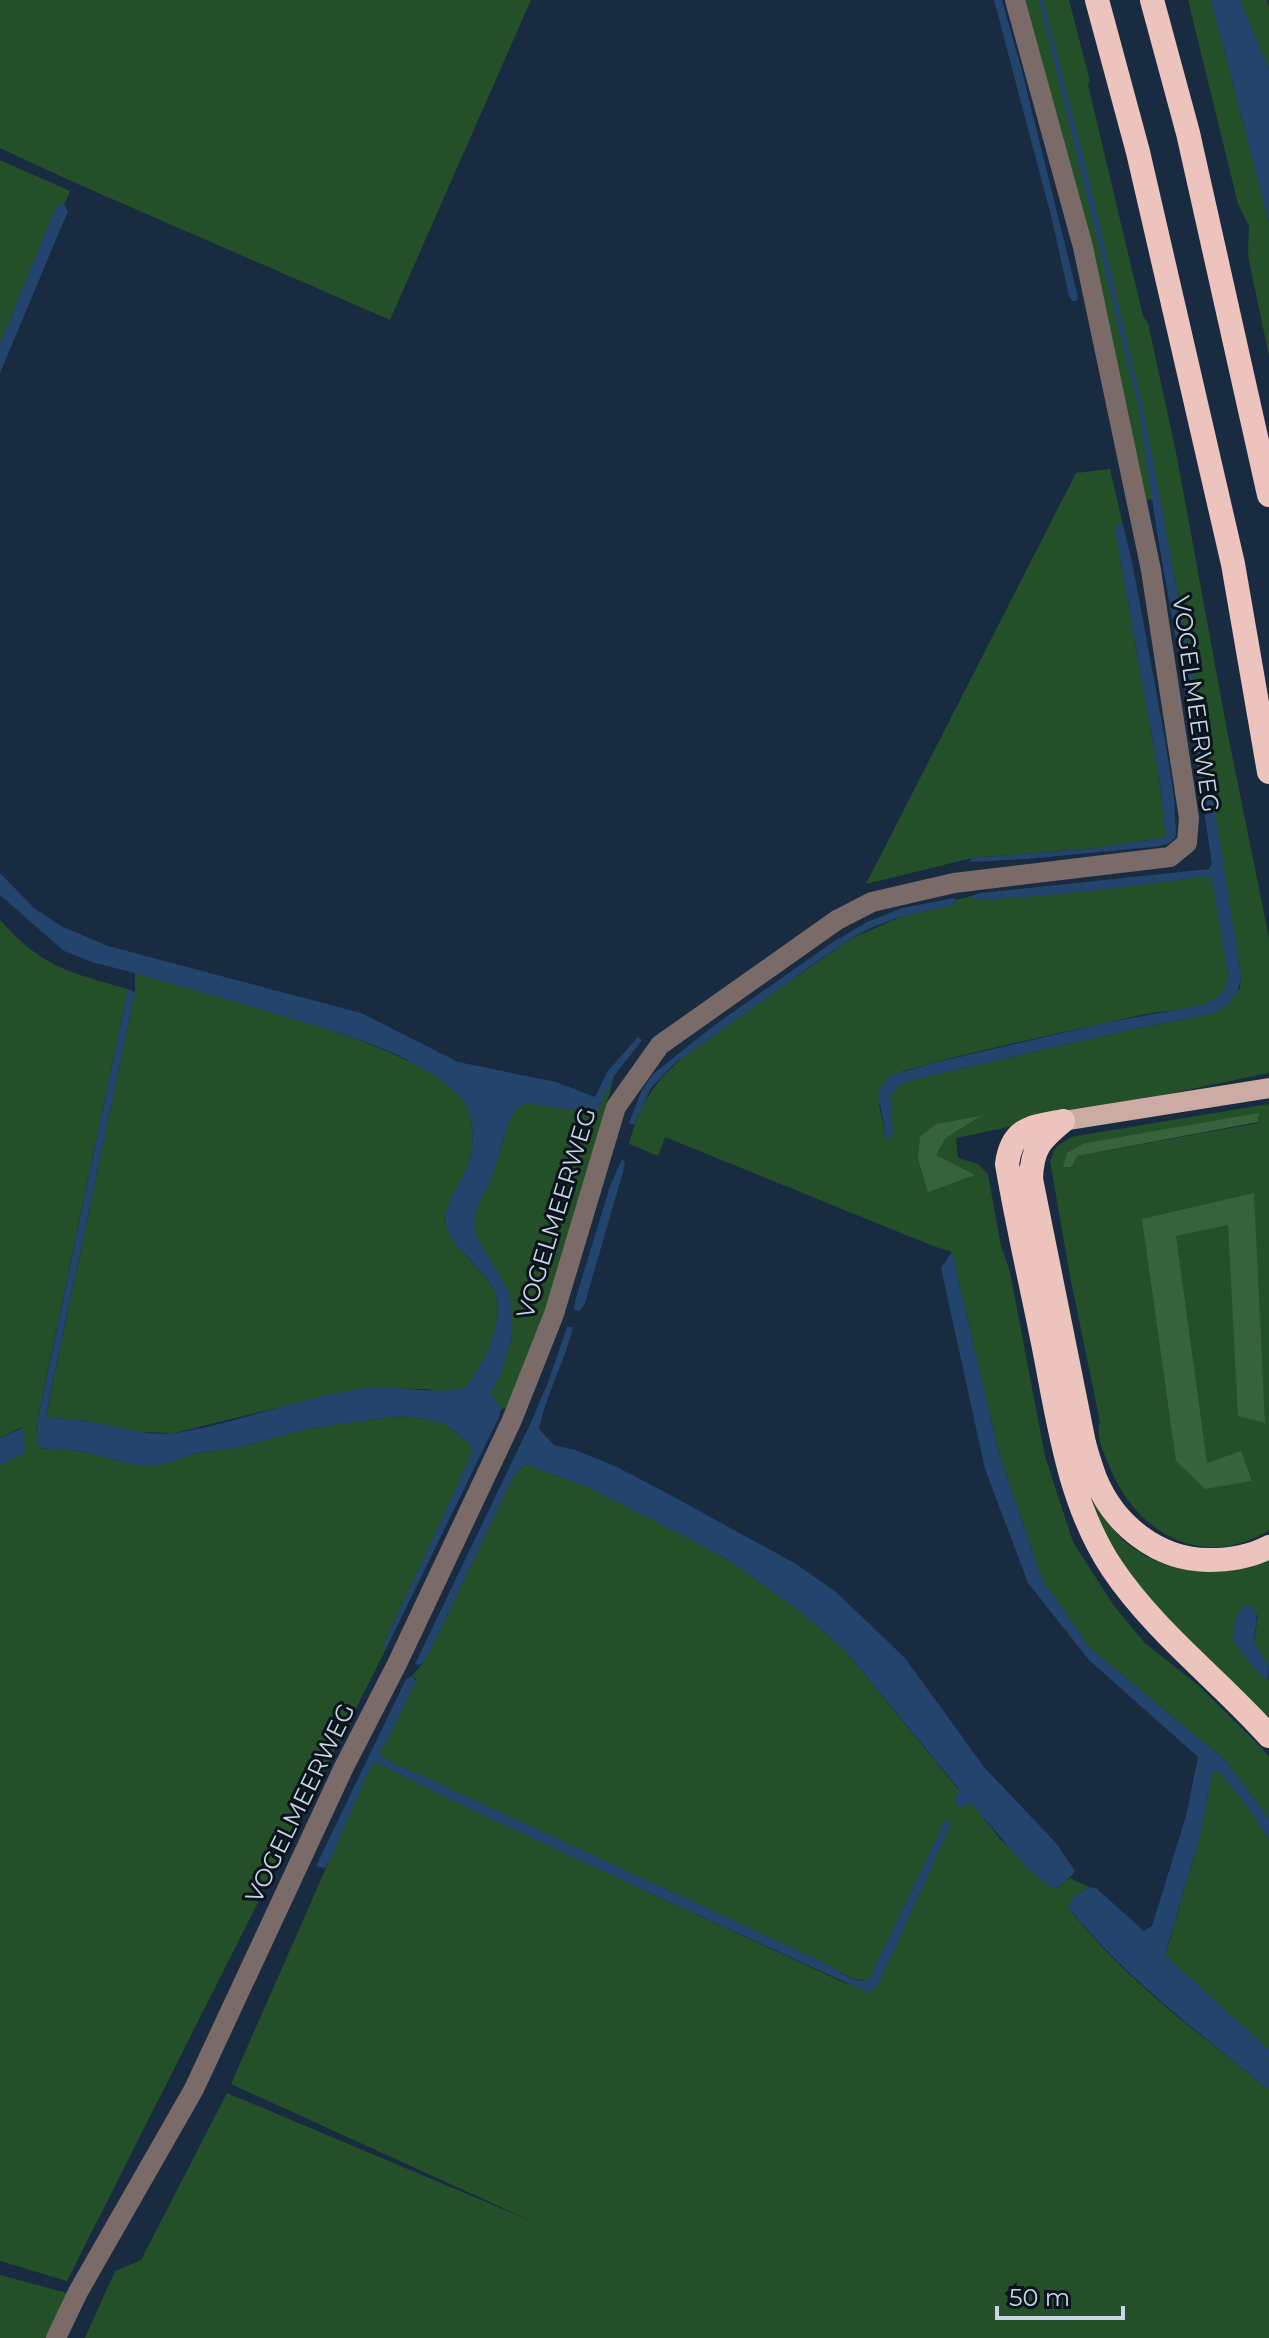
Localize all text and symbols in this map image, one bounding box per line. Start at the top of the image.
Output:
street label: VOGELMEERWEG [1166,594,1226,814]
street label: VOGELMEERWEG [510,1104,602,1322]
street label: VOGELMEERWEG [239,1699,361,1907]
scale bar [997,2270,1123,2320]
text: 50 m [1009,2283,1070,2312]

